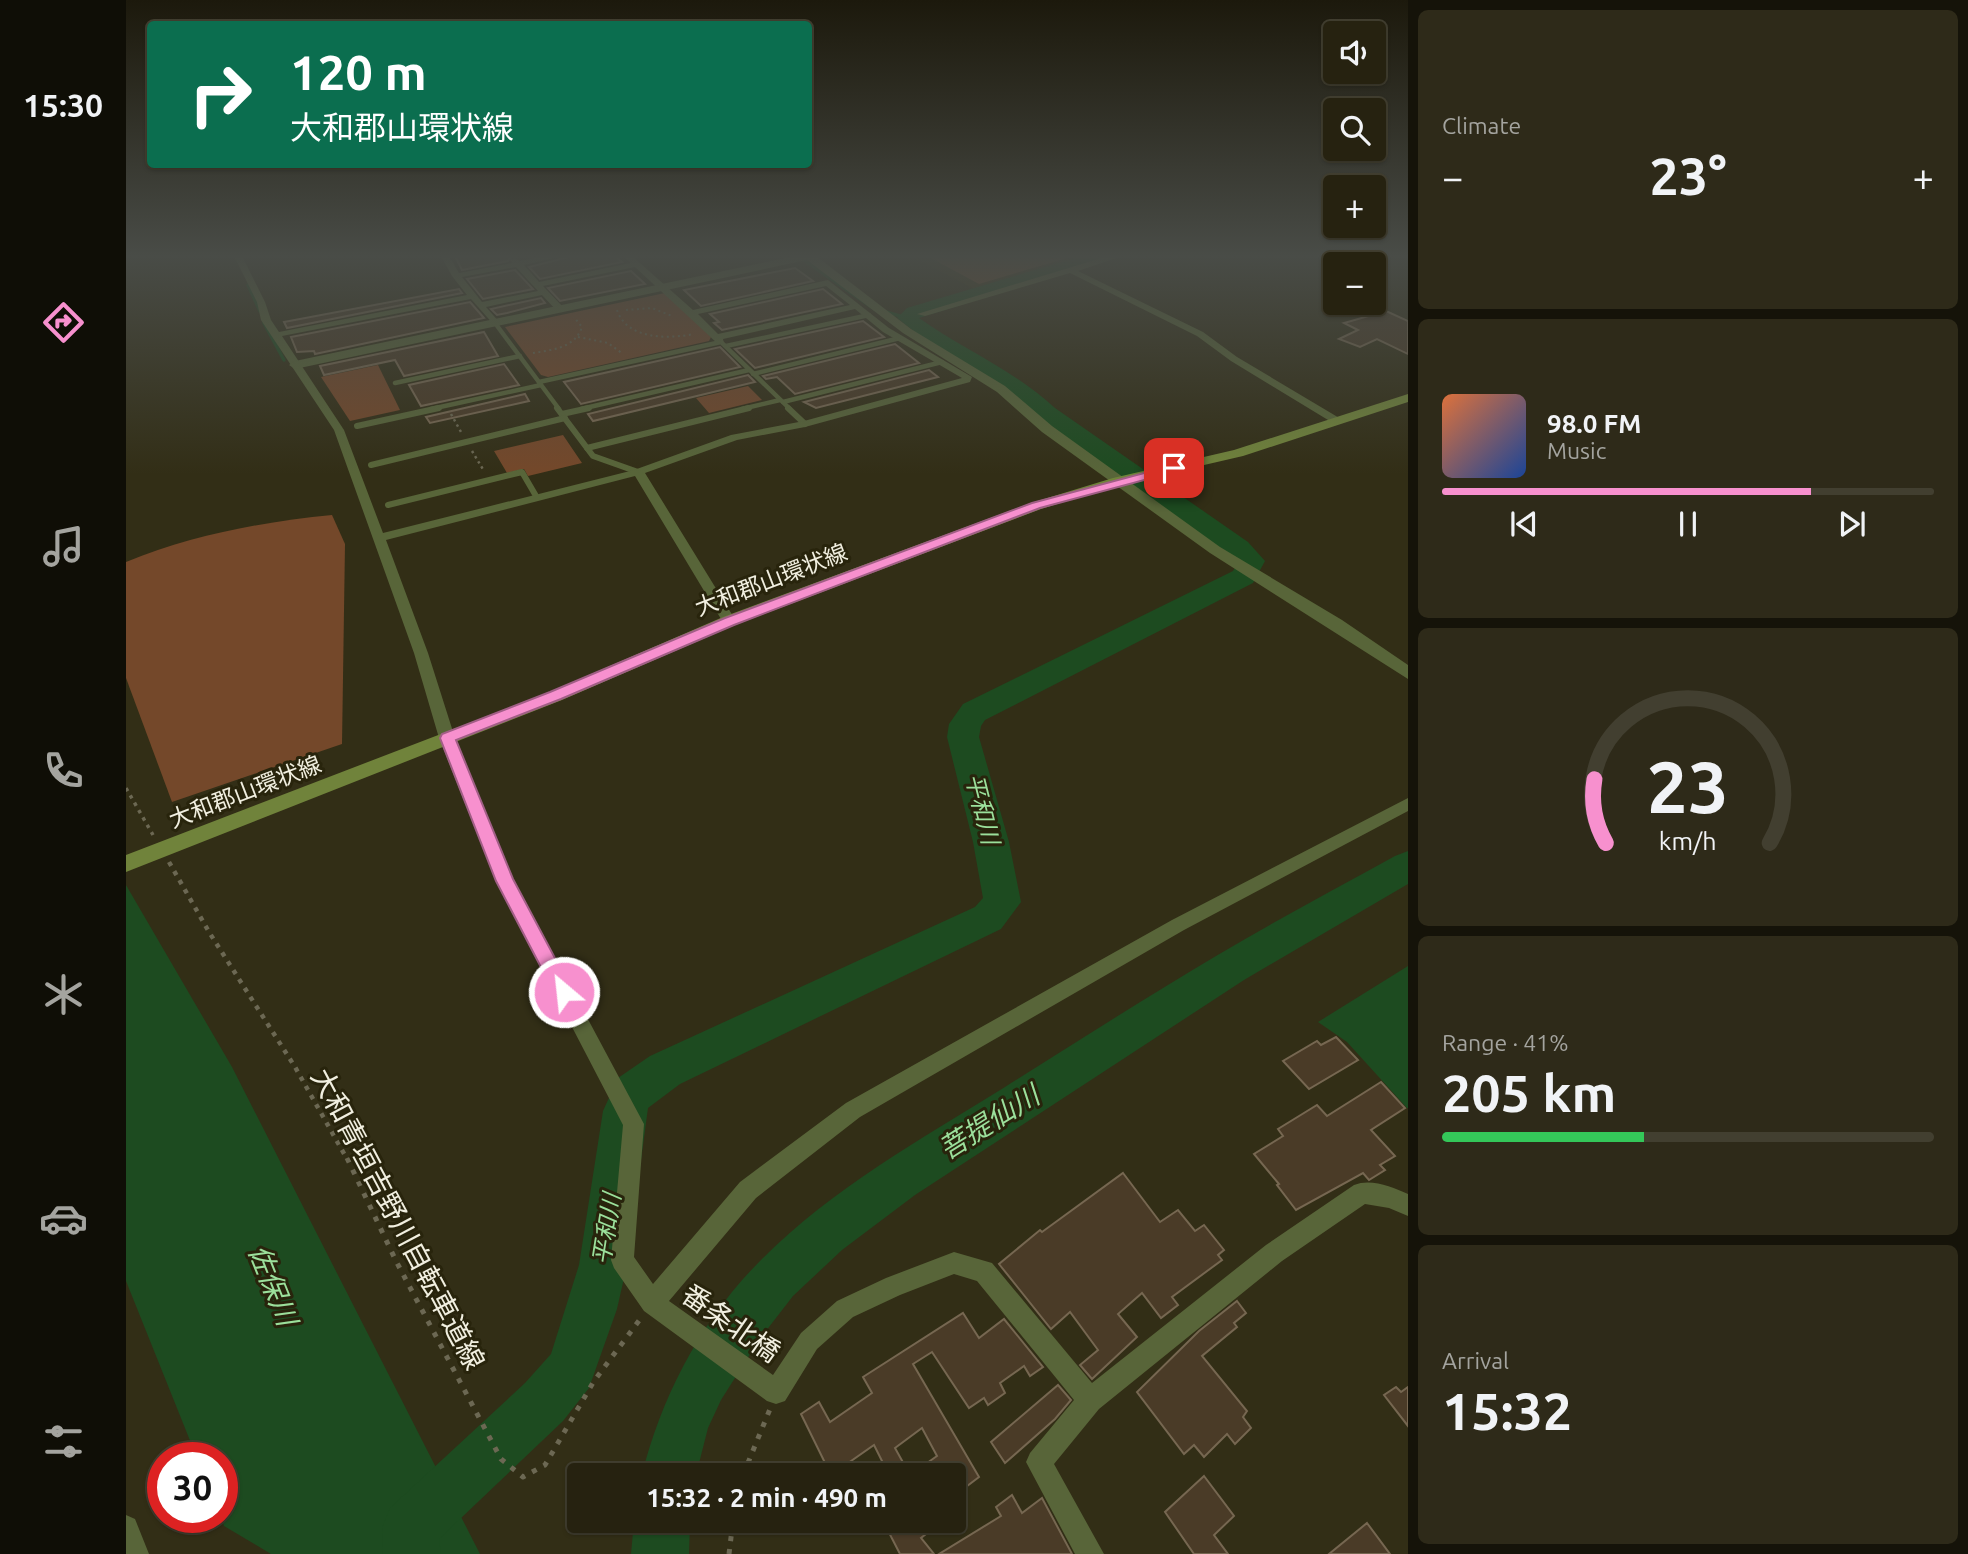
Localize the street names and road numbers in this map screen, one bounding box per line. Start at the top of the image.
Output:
street label: 大和郡山環状線 [691,539,850,620]
street label: 大和郡山環状線 [165,751,324,832]
street label: 大和青垣吉野川自転車道線 [306,1063,491,1374]
street label: 番条北橋 [677,1278,786,1367]

